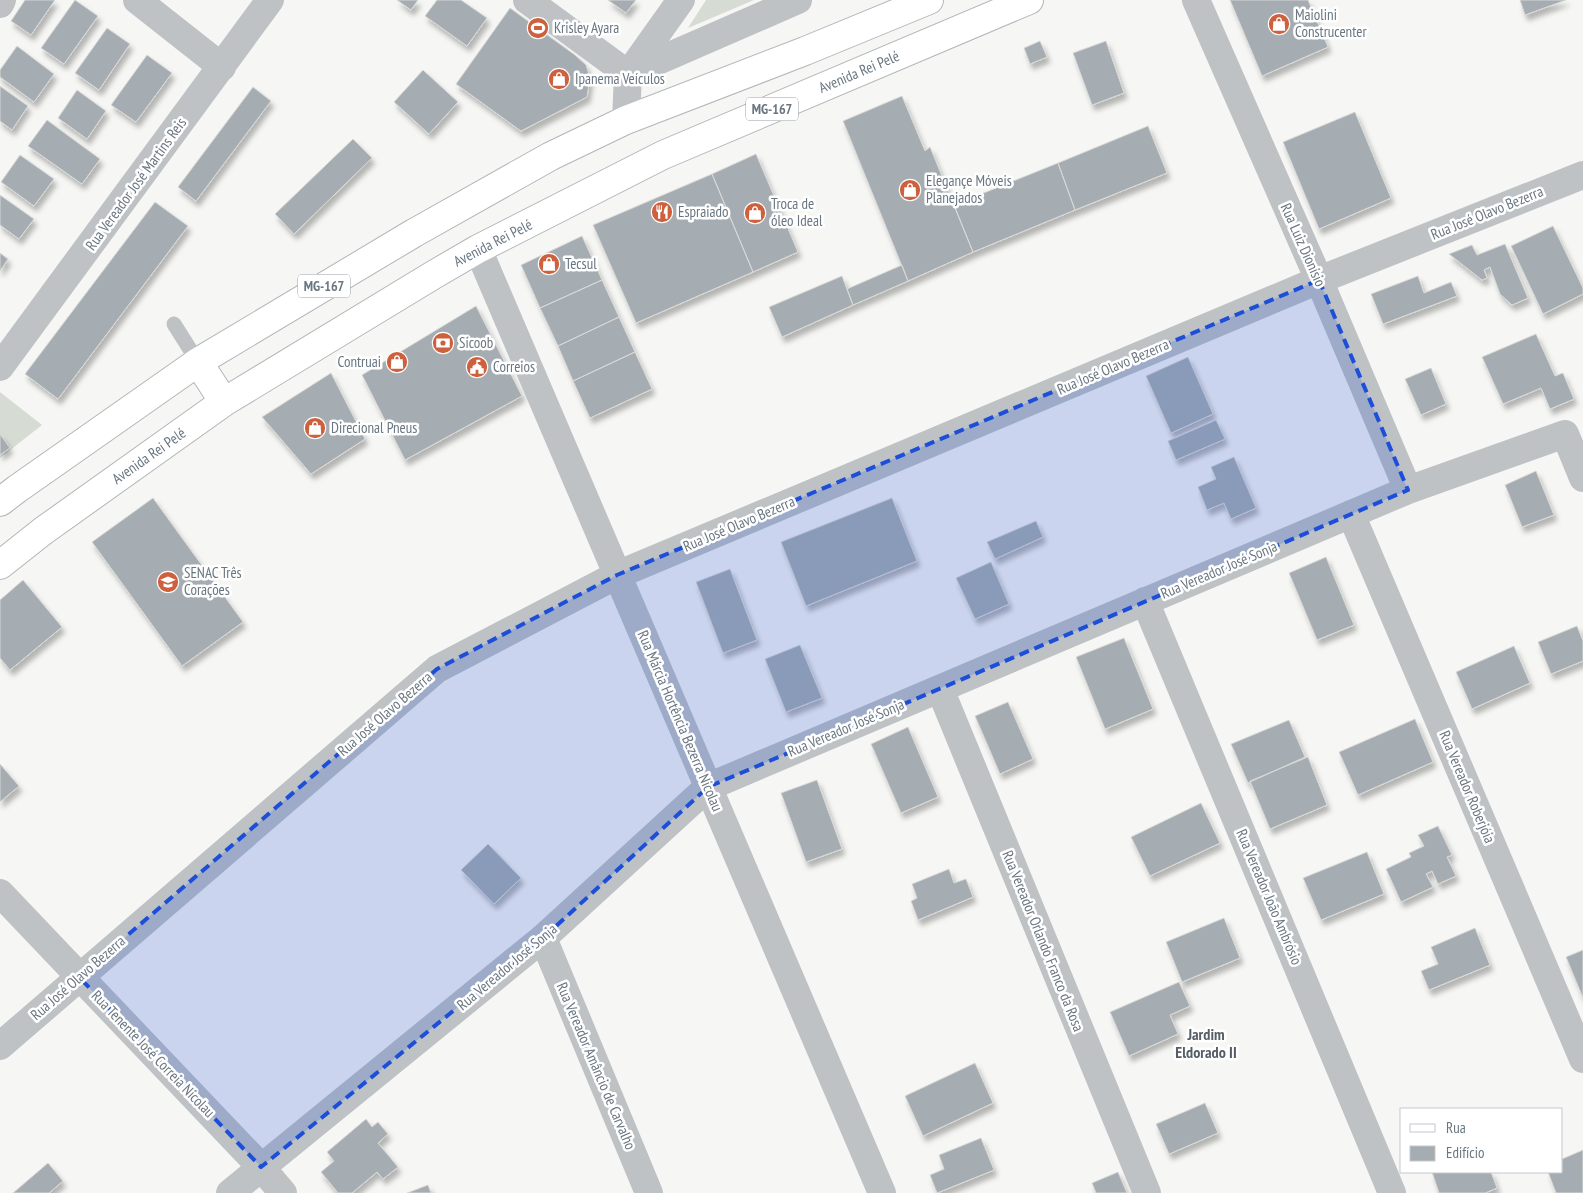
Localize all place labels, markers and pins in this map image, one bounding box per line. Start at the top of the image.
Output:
place label: Maiolini Construcenter [1295,5,1367,41]
shop icon: Maiolini Construcenter [1267,12,1291,36]
sports icon: Krisley Ayara [526,16,550,40]
place label: Krisley Ayara [554,18,619,37]
shop icon: Ipanema Veículos [547,67,571,91]
place label: Ipanema Veículos [575,69,665,88]
place label: Elegançe Móveis Planejados [926,171,1012,207]
shop icon: Elegançe Móveis Planejados [898,178,922,202]
place label: Troca de óleo Ideal [771,194,823,230]
restaurant icon: Espraiado [650,200,674,224]
shop icon: Troca de óleo Ideal [743,201,767,225]
place label: Espraiado [678,202,728,221]
shop icon: Tecsul [537,252,561,276]
place label: Tecsul [565,254,597,273]
bank icon: Sicoob [431,331,455,355]
place label: Sicoob [459,333,493,352]
shop icon: Contruai [385,350,409,374]
place label: Contruai [337,352,381,371]
public building icon: Correios [465,355,489,379]
place label: Correios [493,357,535,376]
shop icon: Direcional Pneus [303,416,327,440]
place label: Direcional Pneus [331,418,417,437]
place label: SENAC Três Corações [184,563,242,599]
school or university icon: SENAC Três Corações [156,570,180,594]

